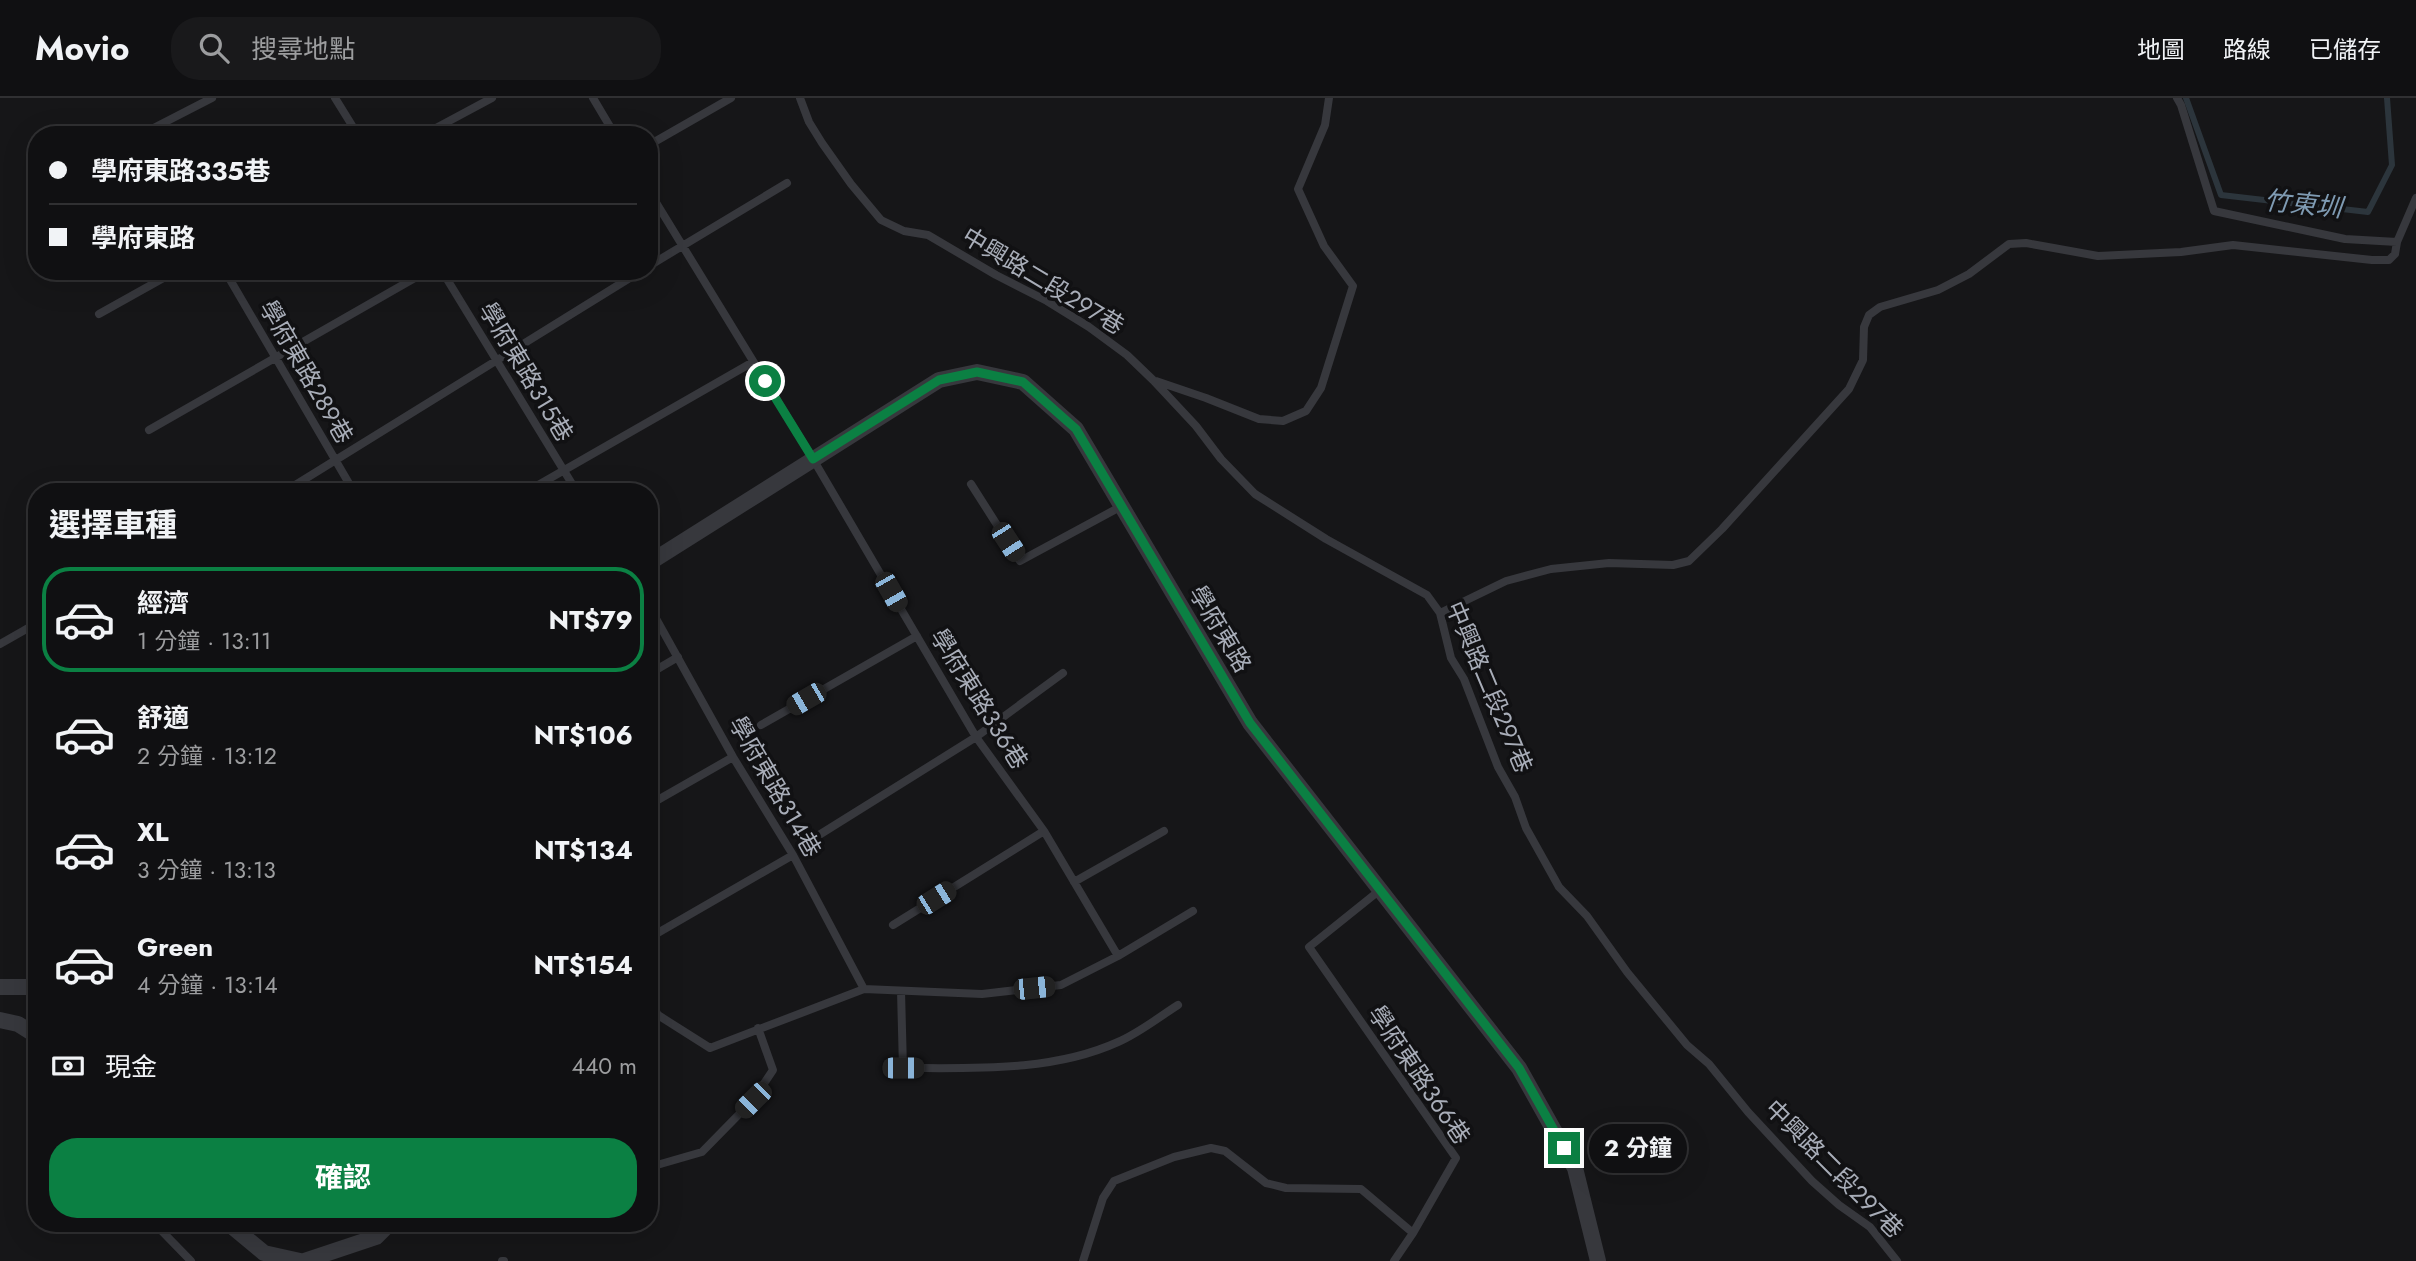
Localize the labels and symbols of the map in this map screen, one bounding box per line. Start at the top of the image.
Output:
water label: 竹東圳 [2262,181,2348,227]
street label: 中興路二段297巷 [956,218,1131,343]
street label: 學府東路289巷 [251,293,362,450]
street label: 學府東路315巷 [471,295,582,448]
route start [749,365,781,397]
car [988,519,1029,565]
car [872,569,911,615]
street label: 學府東路 [1181,579,1260,679]
street label: 中興路二段297巷 [1438,596,1541,778]
street label: 學府東路336巷 [922,622,1037,776]
car [783,679,830,719]
street label: 學府東路314巷 [721,710,830,864]
car [913,878,960,918]
car [1013,975,1056,1001]
street label: 學府東路366巷 [1360,998,1479,1151]
car [883,1058,925,1079]
car [731,1078,776,1122]
street label: 中興路二段297巷 [1757,1091,1912,1246]
callout: 2 分鐘 [1588,1124,1686,1172]
route end [1548,1132,1580,1164]

